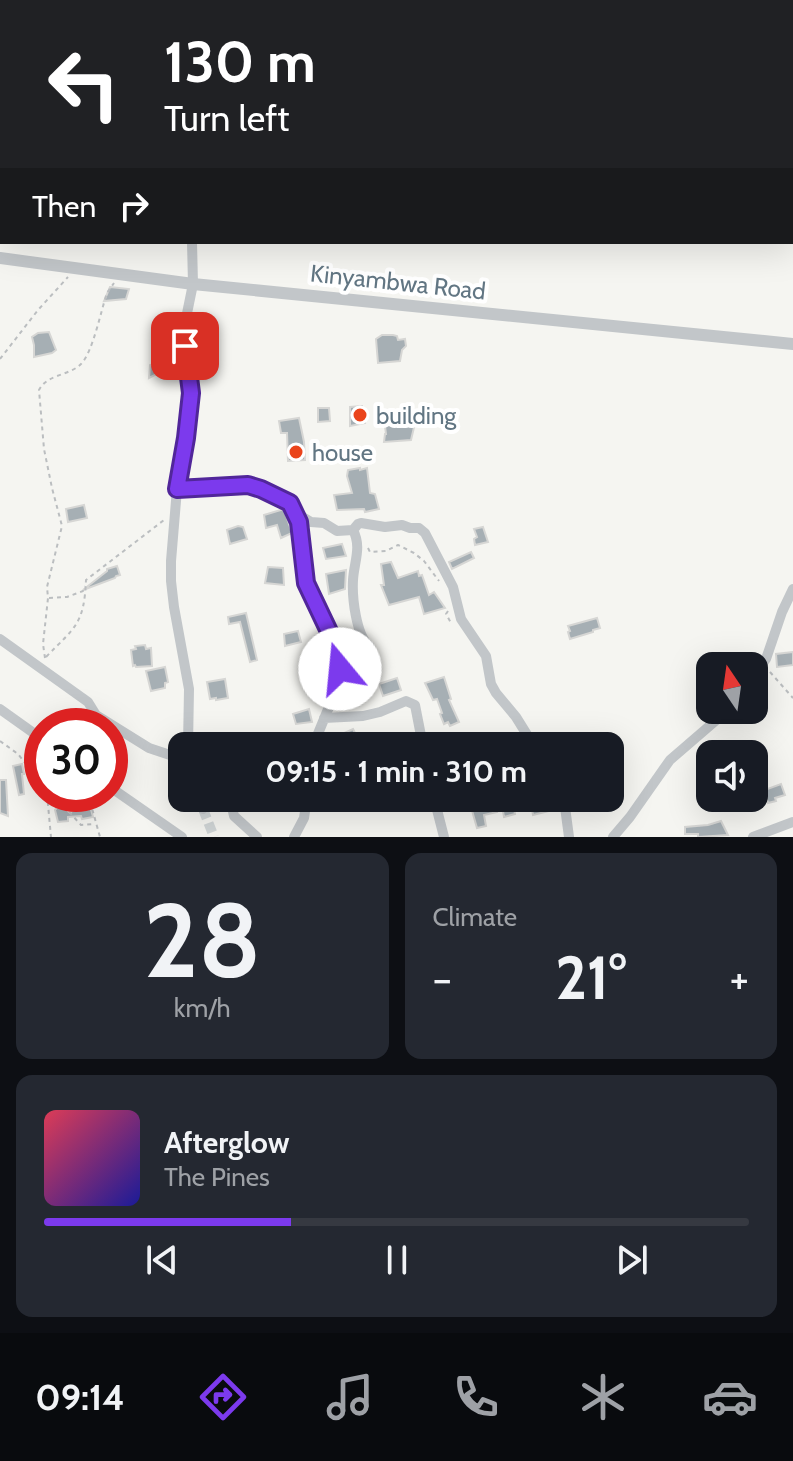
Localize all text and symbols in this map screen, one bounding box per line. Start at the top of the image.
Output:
text: 130 m [164,28,316,96]
icon: left [32,32,136,136]
text: Turn left [164,96,289,140]
icon: right [112,184,156,228]
text: Then [32,188,96,225]
street label: Kinyambwa Road [309,258,487,306]
pin [151,312,219,380]
icon: arrive [163,324,207,368]
place label: building [376,401,457,430]
marker: building [351,406,369,424]
place label: house [312,438,373,467]
marker: house [287,443,305,461]
position arrow [298,627,382,711]
north arrow [696,652,768,724]
map controls [696,652,768,812]
speed limit sign: 30 [24,708,128,812]
button: sound [696,740,768,812]
text: 09:15 · 1 min · 310 m [265,753,527,790]
text: 28 [143,877,261,1003]
text: Climate [433,901,517,933]
text: 21° [555,941,626,1014]
text: − [433,952,452,1005]
text: + [730,952,749,1005]
text: km/h [174,992,231,1024]
text: Afterglow [164,1124,290,1161]
text: The Pines [164,1161,270,1193]
icon: previous [140,1238,184,1282]
icon: pause [375,1238,419,1282]
icon: next [610,1238,654,1282]
icon: directions [195,1369,251,1425]
icon: music [322,1369,378,1425]
icon: phone [448,1369,504,1425]
icon: climate [575,1369,631,1425]
icon: car [702,1369,758,1425]
text: 09:14 [35,1375,125,1419]

